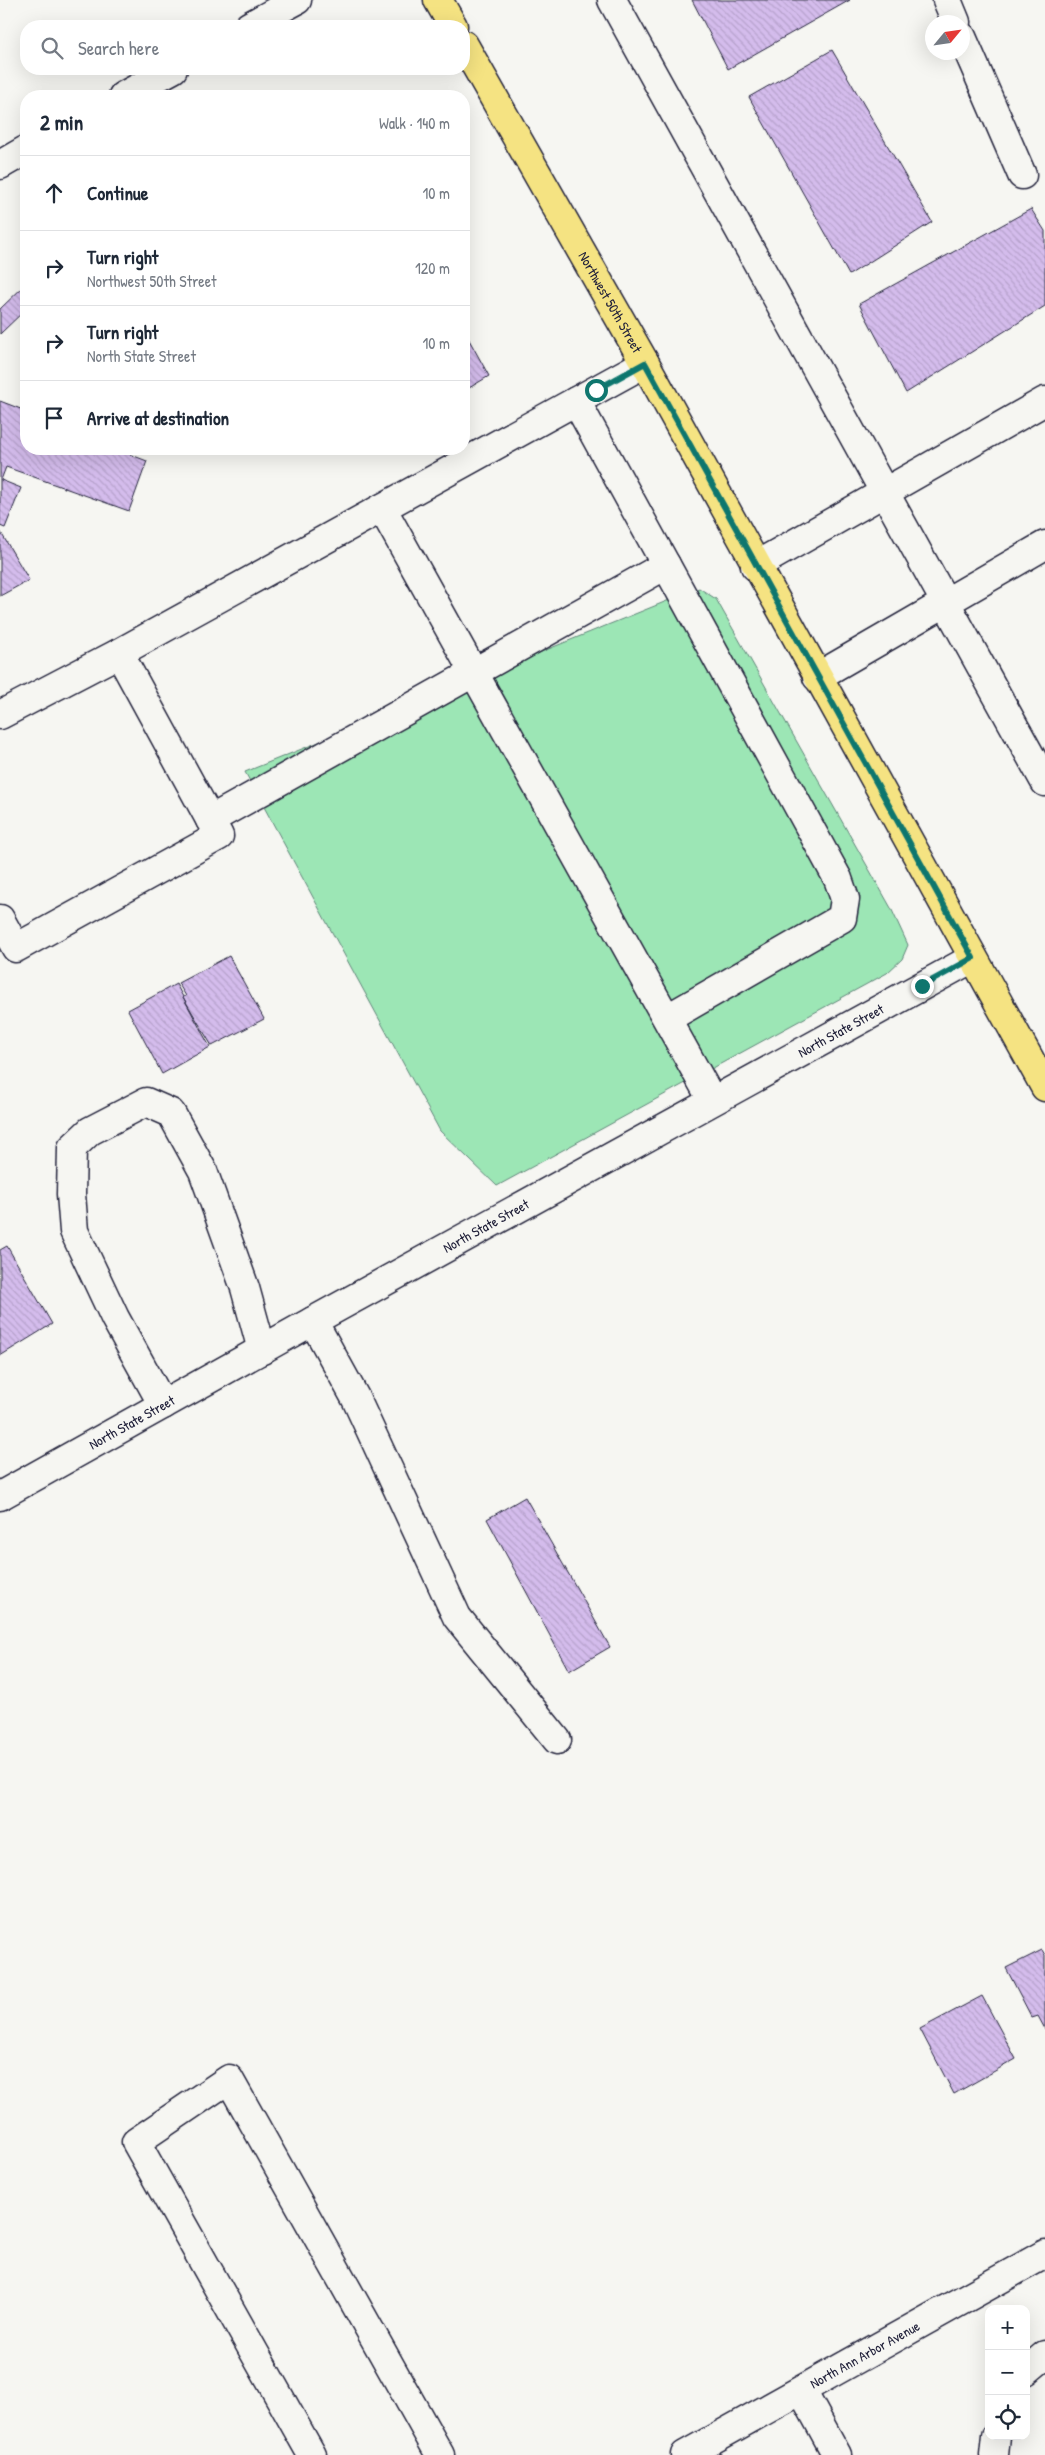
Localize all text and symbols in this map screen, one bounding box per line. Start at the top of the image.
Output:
north arrow [925,15,970,60]
search box [20,20,470,75]
icon: search [38,34,66,62]
text: Search here [78,35,159,61]
text: 2 min [40,108,83,137]
text: Walk · 140 m [379,112,450,134]
icon: ahead [40,179,68,207]
text: Continue [87,180,148,206]
text: 10 m [422,182,450,204]
text: Turn right [87,244,158,270]
street label: Northwest 50th Street [575,248,647,356]
icon: right [40,254,68,282]
text: 120 m [415,257,450,279]
text: Northwest 50th Street [87,270,217,292]
text: Turn right [87,319,158,345]
icon: right [40,329,68,357]
text: 10 m [422,332,450,354]
text: North State Street [87,345,196,367]
route start [585,379,608,402]
icon: arrive [40,404,68,432]
text: Arrive at destination [87,405,229,431]
route end [911,975,934,998]
street label: North State Street [794,999,887,1062]
street label: North State Street [439,1194,532,1257]
street label: North State Street [85,1390,178,1453]
map controls [985,2305,1030,2440]
button: + [985,2305,1030,2350]
street label: North Ann Arbor Avenue [806,2316,923,2392]
button: − [985,2350,1030,2395]
button: locate [985,2395,1030,2440]

